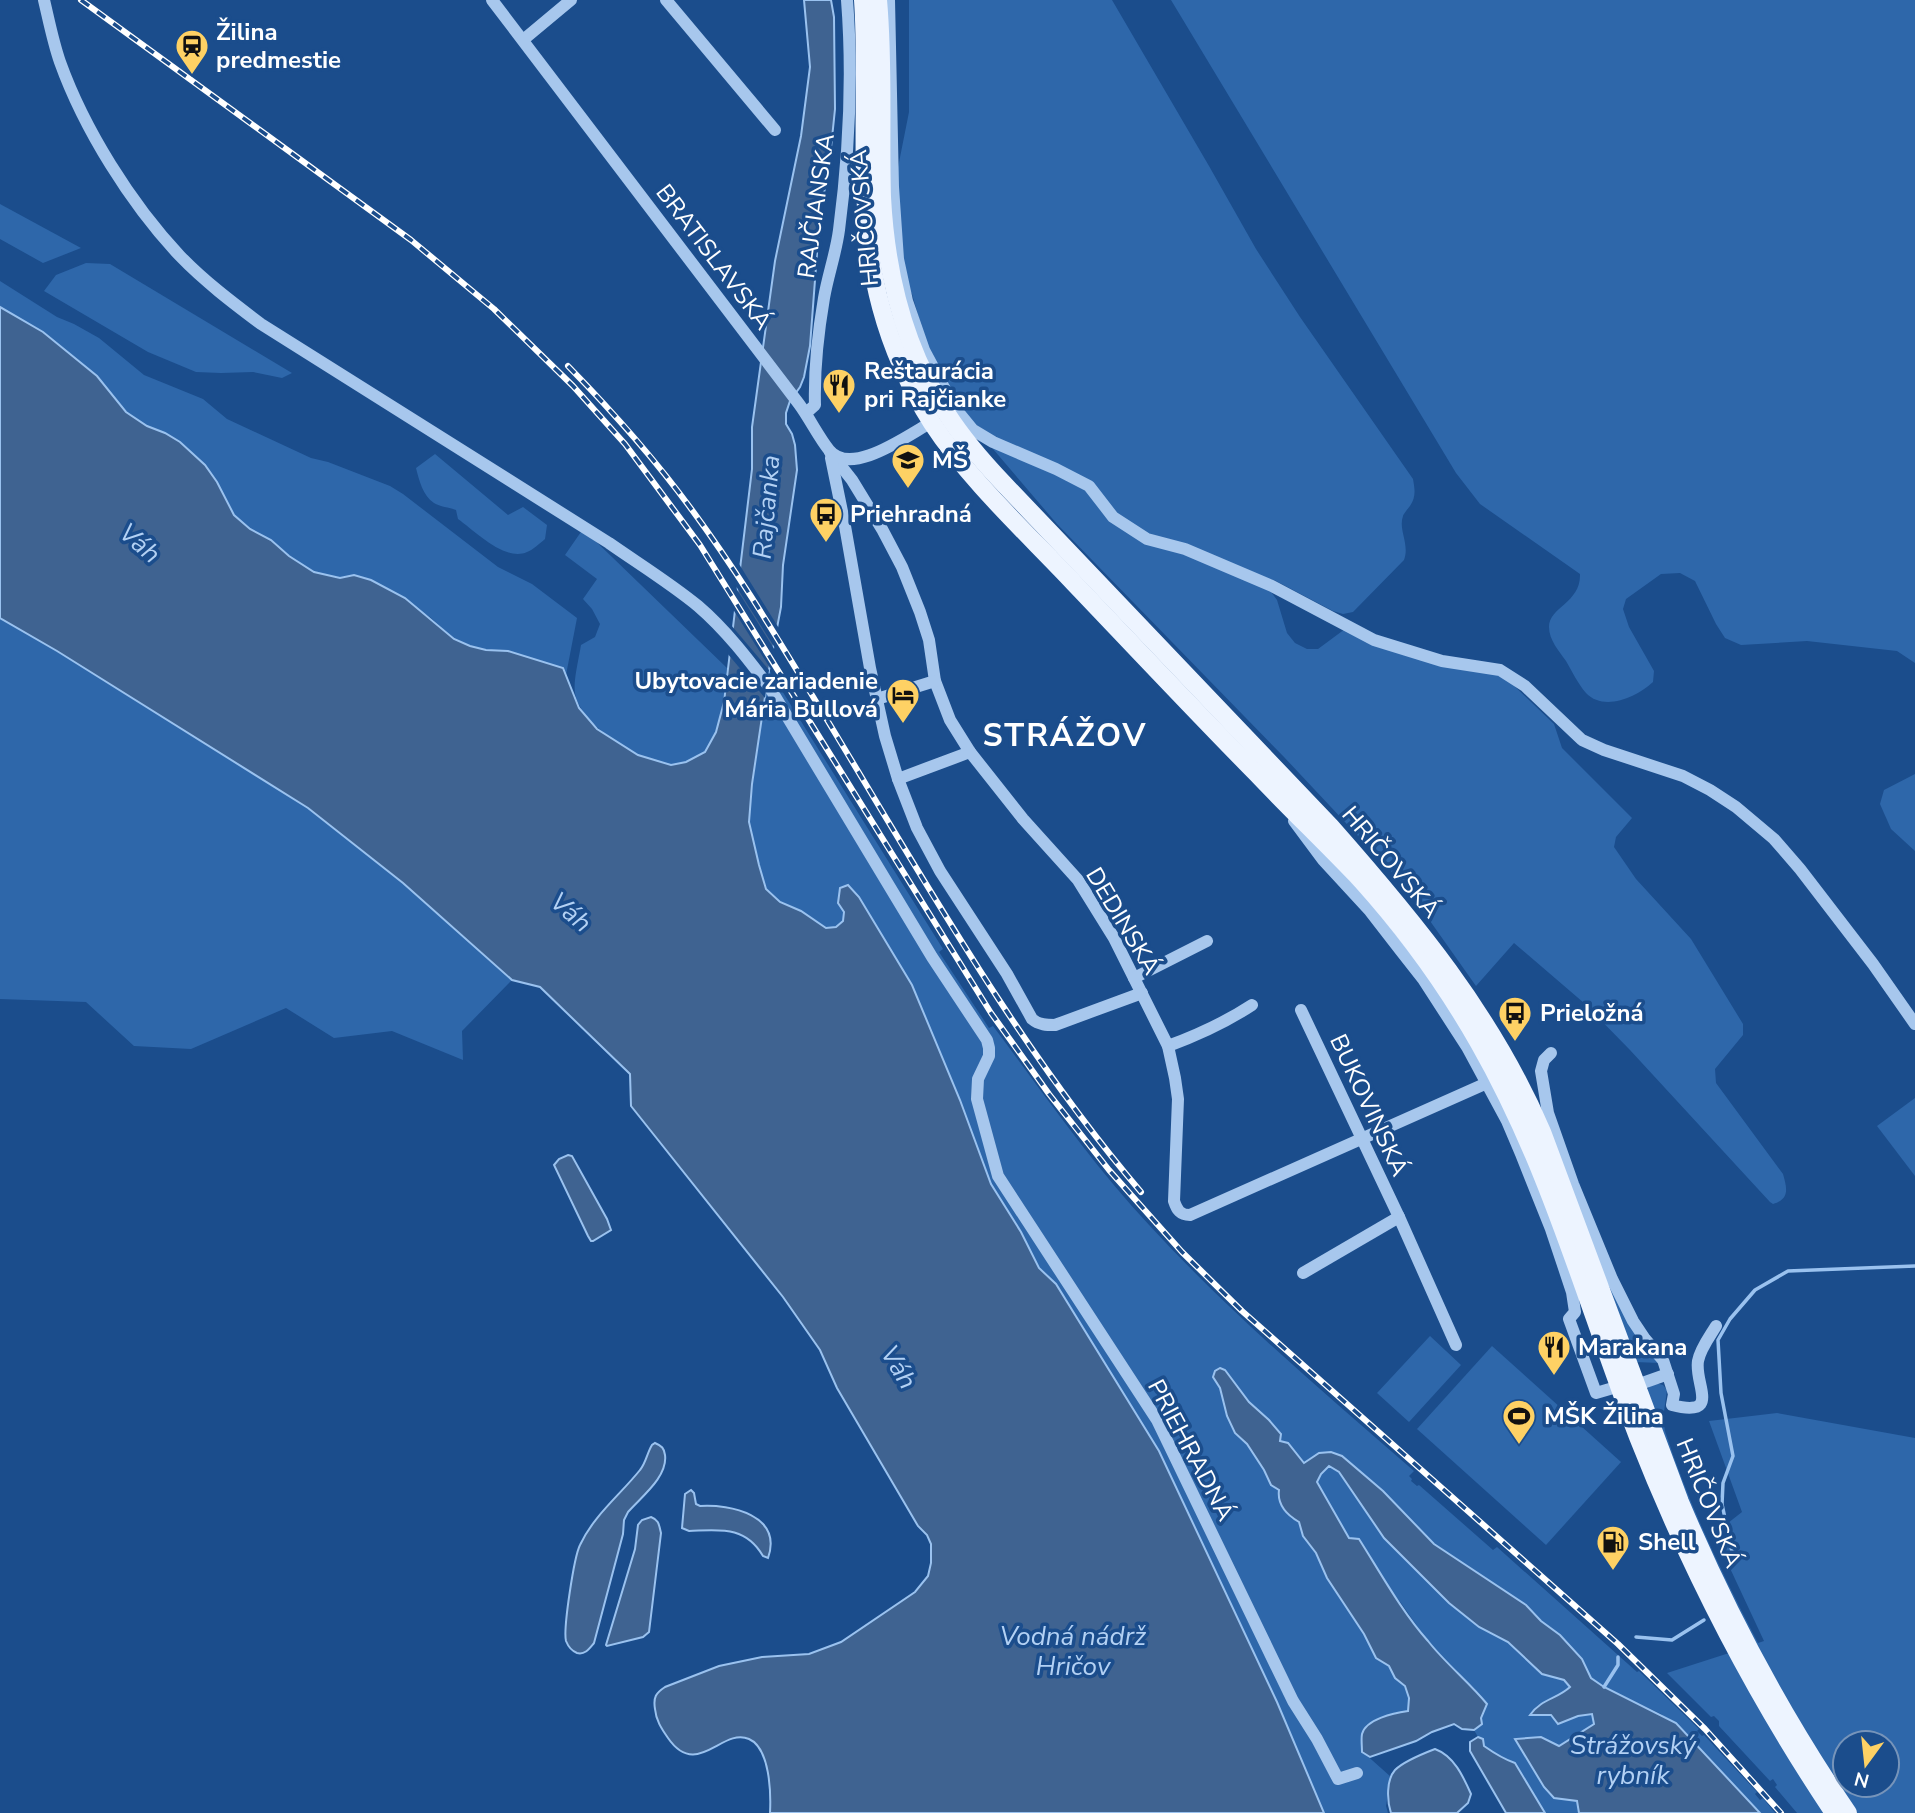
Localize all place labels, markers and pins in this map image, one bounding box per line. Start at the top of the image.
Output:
place label: Žilina predmestie [216,16,341,76]
station icon: Žilina predmestie [173,27,211,76]
place label: Reštaurácia pri Rajčianke [864,355,1006,415]
restaurant icon: Reštaurácia pri Rajčianke [820,366,858,415]
school or university icon: MŠ [889,441,927,490]
place label: MŠ [932,444,968,476]
bus stop icon: Priehradná [807,495,845,544]
place label: Priehradná [850,498,972,530]
place label: Ubytovacie zariadenie Mária Bullová [634,665,878,725]
hotel icon: Ubytovacie zariadenie Mária Bullová [884,676,922,725]
bus stop icon: Prieložná [1496,994,1534,1043]
place label: Prieložná [1540,997,1644,1029]
restaurant icon: Marakana [1535,1328,1573,1377]
place label: Marakana [1578,1331,1687,1363]
sports icon: MŠK Žilina [1500,1397,1538,1446]
place label: MŠK Žilina [1544,1400,1664,1432]
fuel station icon: Shell [1594,1523,1632,1572]
place label: Shell [1638,1526,1696,1558]

